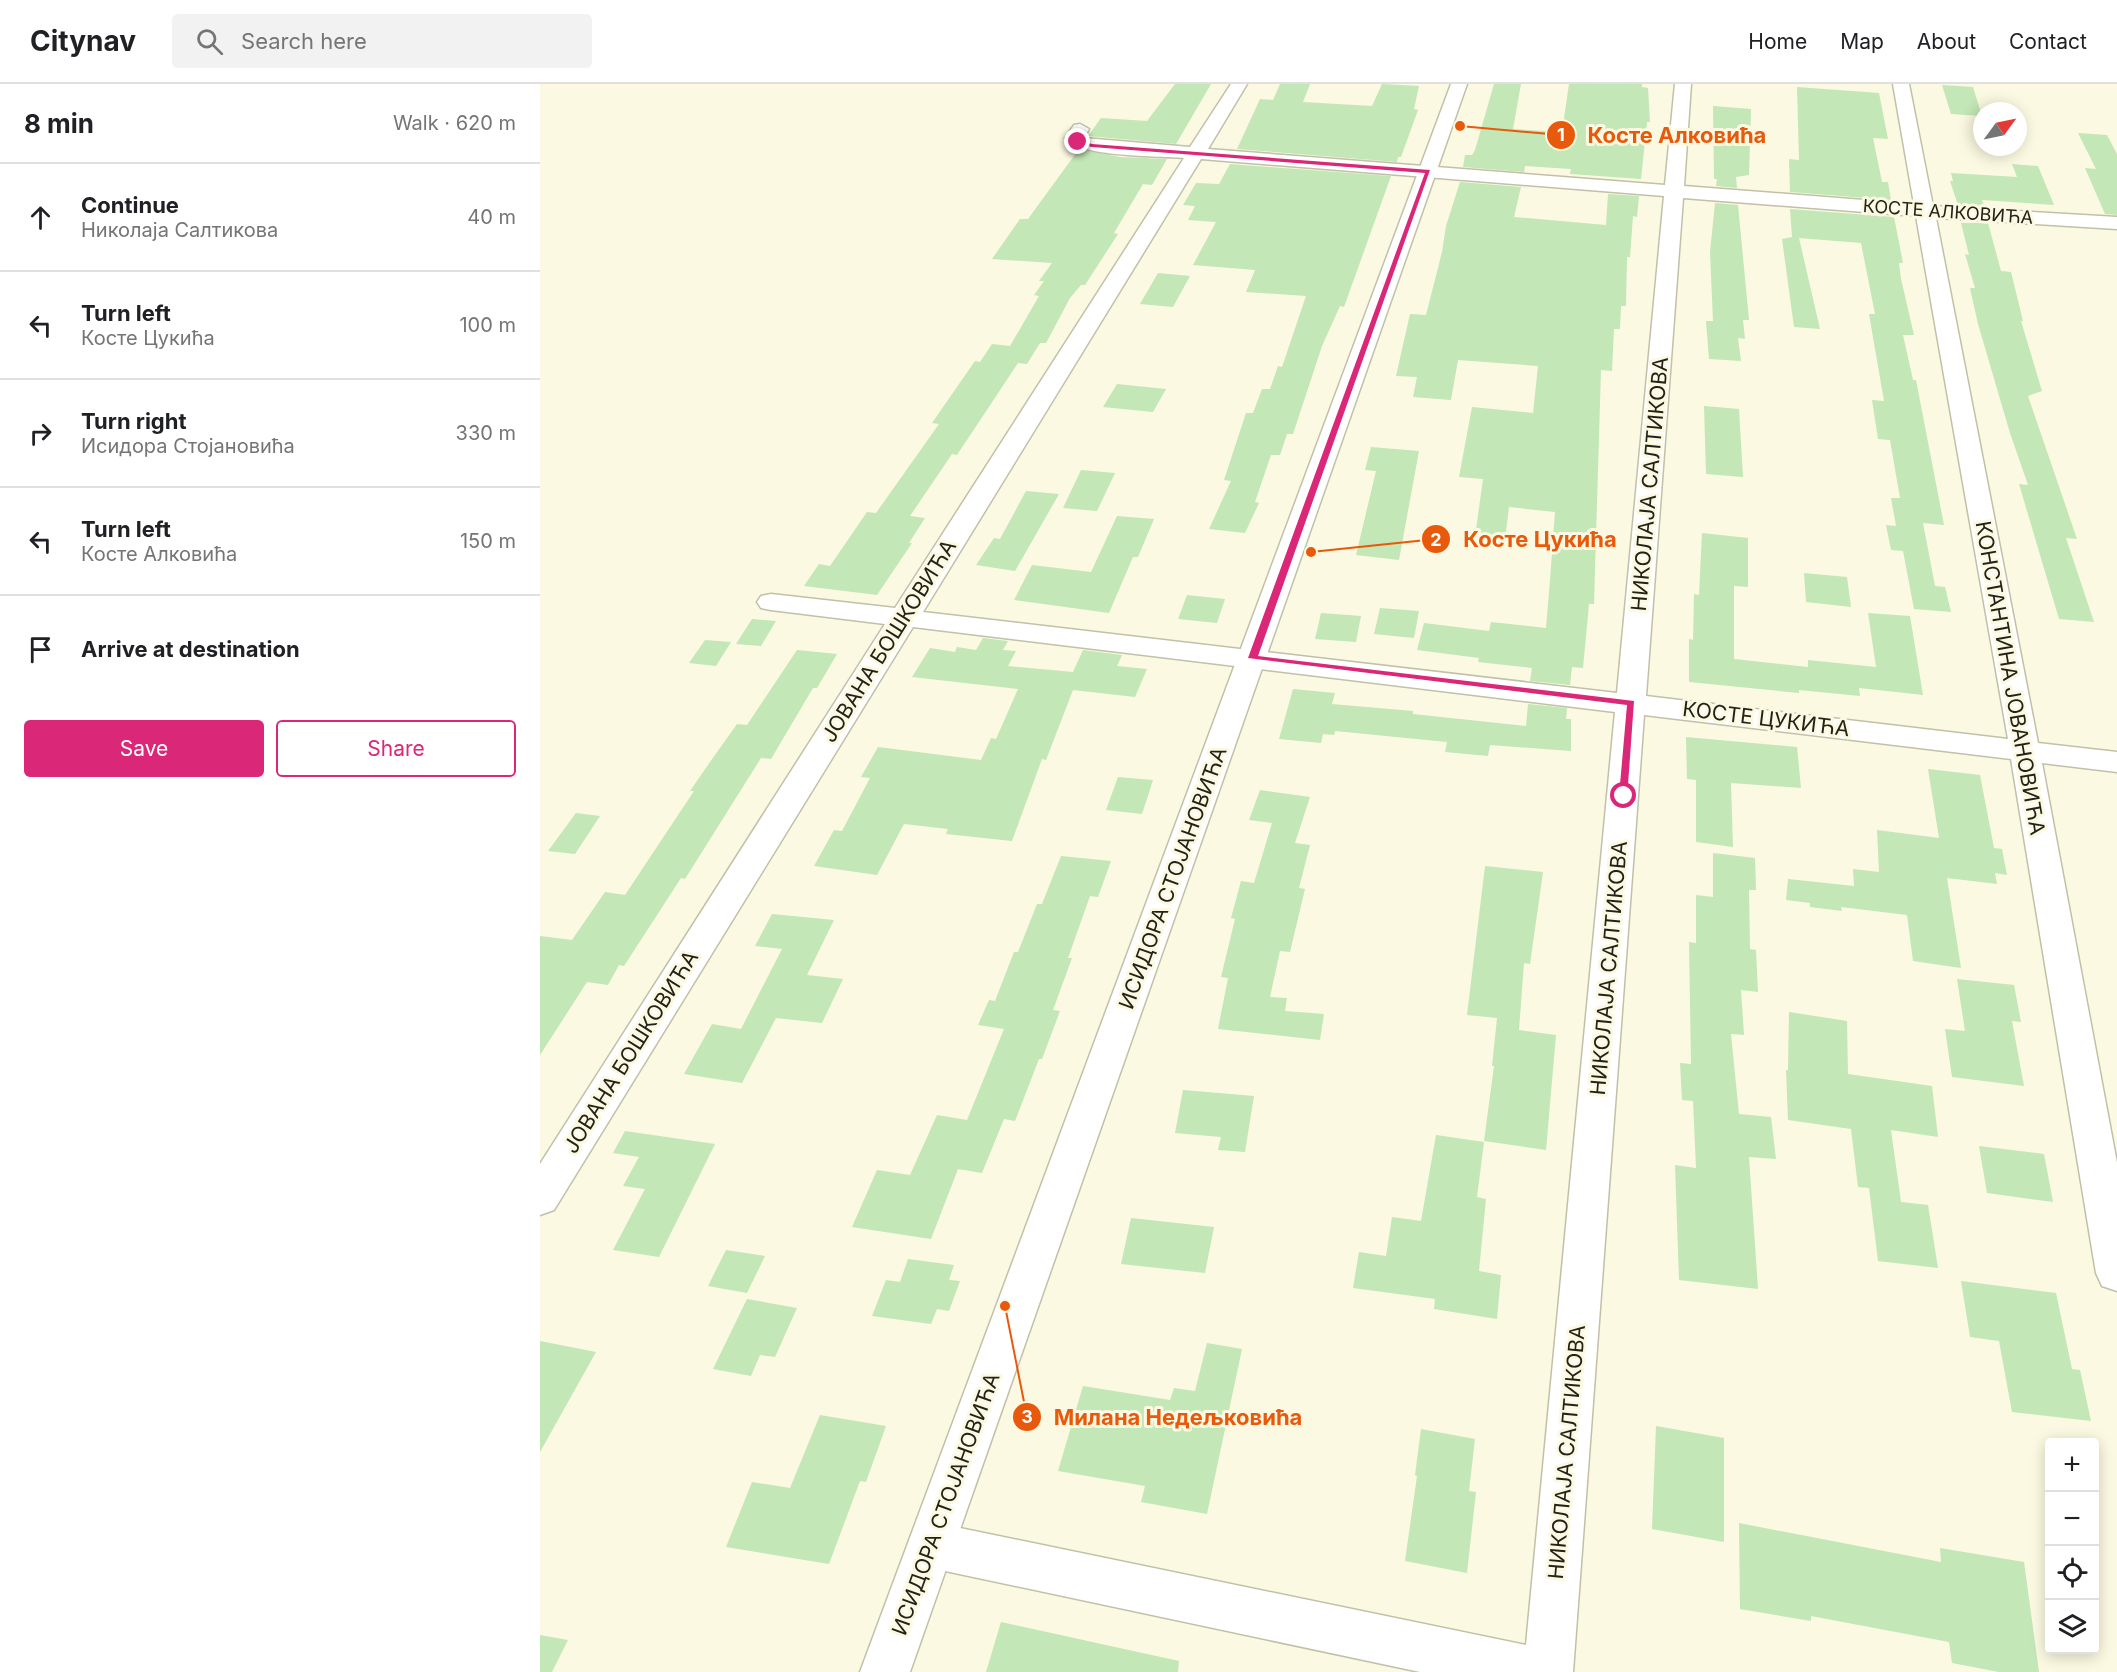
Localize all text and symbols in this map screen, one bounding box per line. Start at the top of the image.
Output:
search box [172,14,592,68]
text: Citynav [30,24,136,58]
icon: search [193,25,226,58]
text: Search here [241,28,367,54]
text: Home [1748,29,1807,54]
text: Map [1840,29,1884,54]
text: About [1917,29,1976,54]
text: Contact [2009,29,2087,54]
north arrow [1973,102,2027,156]
text: 8 min [24,108,94,139]
text: Walk · 620 m [393,111,516,135]
callout: Косте Алковића [1546,115,1779,155]
text: Косте Алковића [1588,122,1766,148]
text: 1 [1557,124,1565,145]
route end [1064,128,1090,154]
text: Continue [81,192,179,218]
street label: КОСТЕ АЛКОВИЋА [1862,195,2034,228]
icon: ahead [24,201,57,234]
text: 40 m [467,205,516,229]
text: Николаја Салтикова [81,218,278,242]
text: Turn left [81,300,171,326]
icon: left [24,309,57,342]
text: 100 m [459,313,516,337]
text: Косте Цукића [81,326,215,350]
street label: НИКОЛАЈА САЛТИКОВА [1626,356,1673,612]
text: Turn right [81,408,187,434]
icon: right [24,417,57,450]
text: 330 m [456,421,516,445]
text: Исидора Стојановића [81,434,295,458]
text: Turn left [81,516,171,542]
callout: Косте Цукића [1421,519,1628,559]
street label: КОНСТАНТИНА ЈОВАНОВИЋА [1971,519,2050,837]
icon: left [24,525,57,558]
text: Косте Цукића [1463,526,1617,552]
text: 150 m [460,529,516,553]
text: 2 [1430,529,1442,550]
street label: ЈОВАНА БОШКОВИЋА [816,535,961,747]
text: Косте Алковића [81,542,237,566]
icon: arrive [24,633,57,666]
text: Arrive at destination [81,636,300,662]
street label: КОСТЕ ЦУКИЋА [1681,696,1851,741]
button: Save [24,720,264,777]
button: Share [276,720,516,777]
street label: ИСИДОРА СТОЈАНОВИЋА [1113,743,1232,1012]
route start [1610,782,1636,808]
street label: НИКОЛАЈА САЛТИКОВА [1585,840,1632,1096]
street label: ЈОВАНА БОШКОВИЋА [558,946,703,1158]
street label: НИКОЛАЈА САЛТИКОВА [1543,1324,1590,1580]
street label: ИСИДОРА СТОЈАНОВИЋА [886,1369,1005,1638]
callout: Милана Недељковића [1012,1397,1314,1437]
text: Милана Недељковића [1054,1404,1302,1430]
text: 3 [1021,1406,1033,1427]
map controls [2045,1438,2099,1654]
button: + [2045,1438,2099,1492]
button: − [2045,1492,2099,1546]
button: locate [2045,1546,2099,1600]
button: layers [2045,1600,2099,1654]

